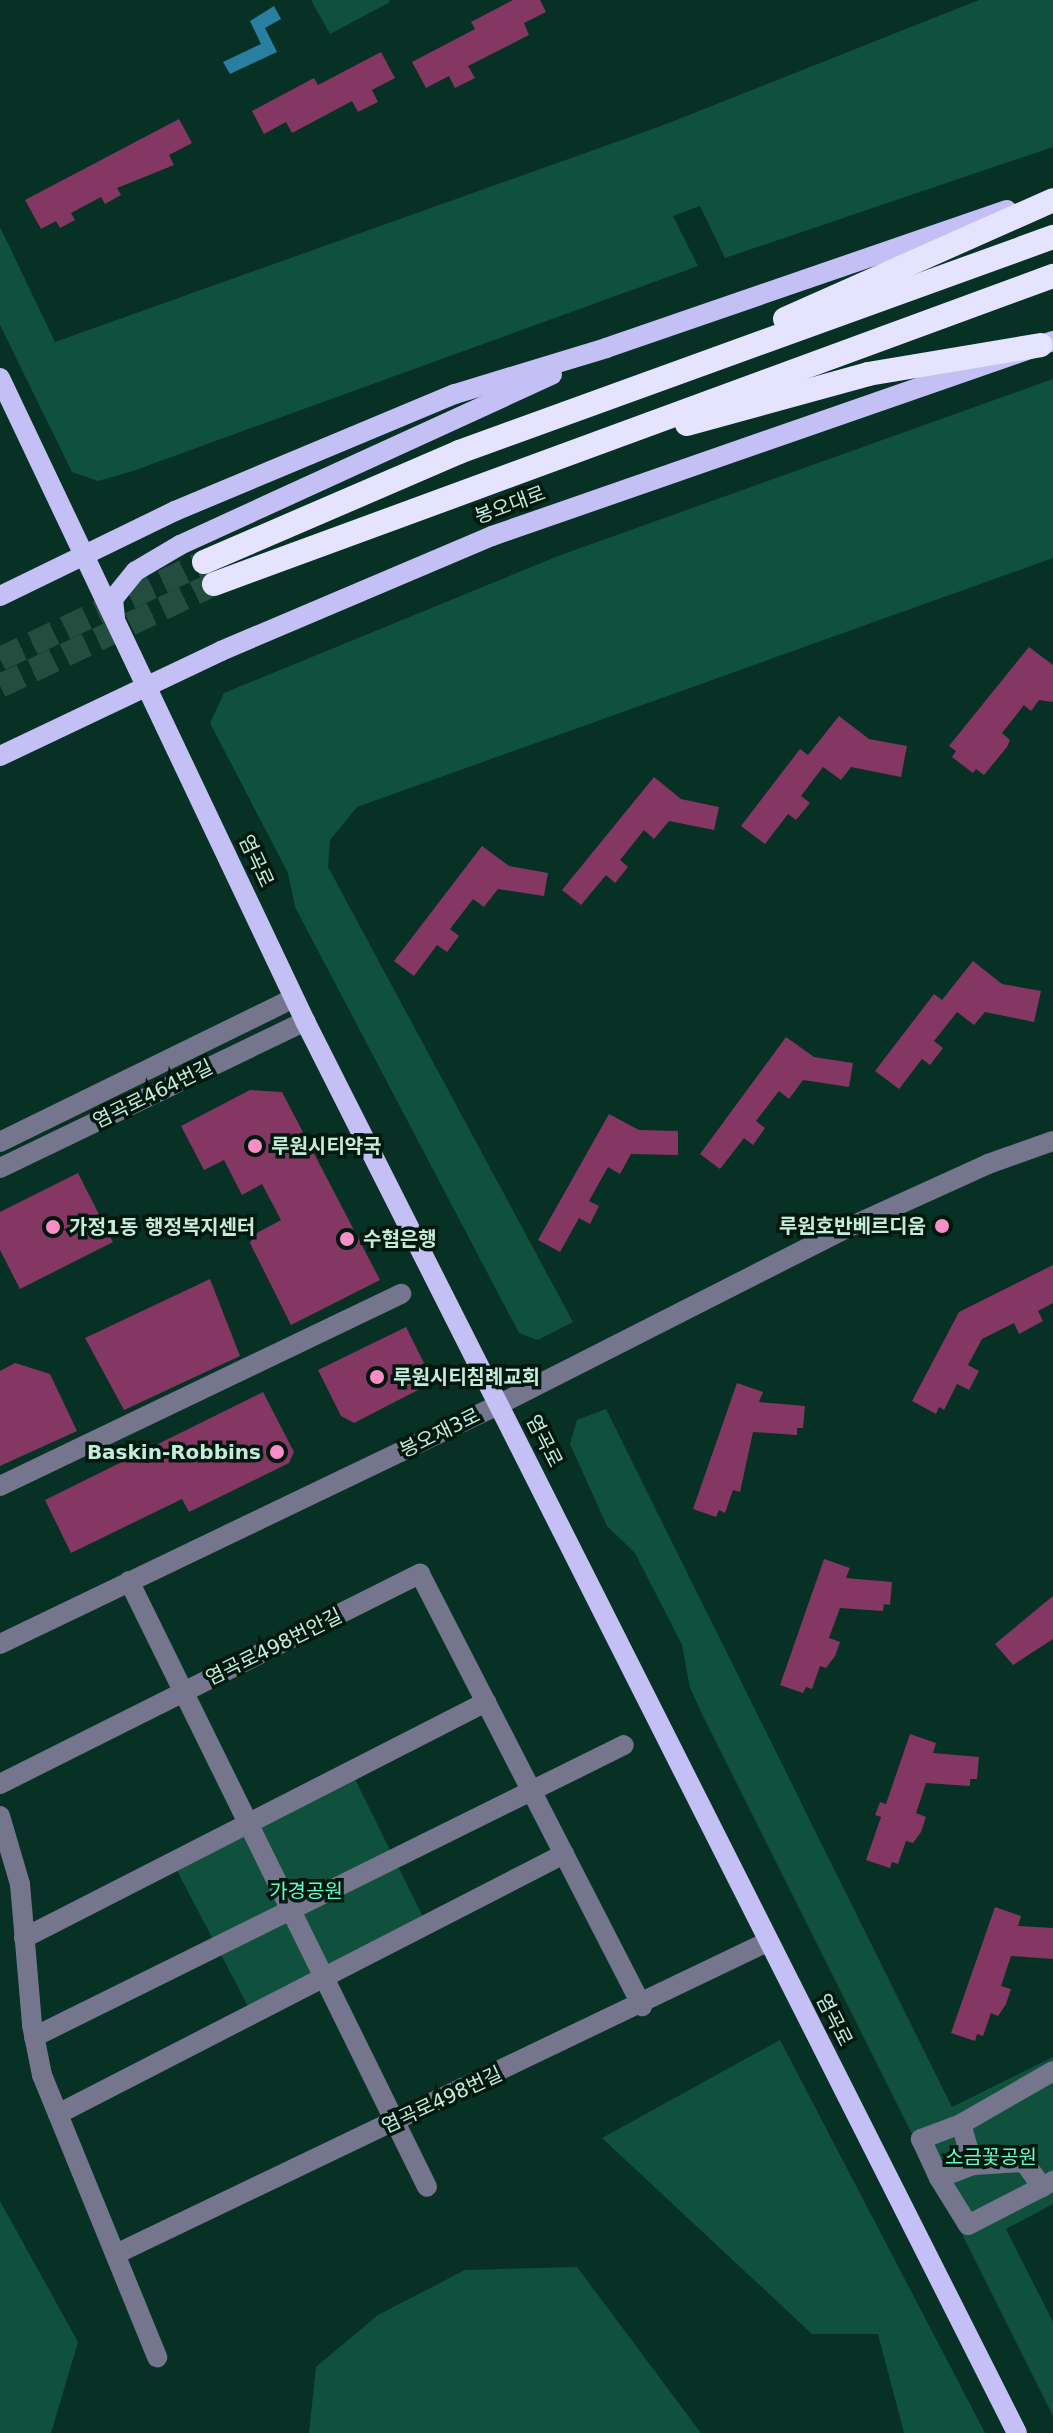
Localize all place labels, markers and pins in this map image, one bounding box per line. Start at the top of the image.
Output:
place label: 루원시티약국 [271,1134,381,1158]
marker: 루원시티약국 [246,1137,264,1155]
place label: 루원호반베르디움 [779,1214,926,1238]
place label: 가정1동 행정복지센터 [69,1215,255,1239]
marker: 루원호반베르디움 [933,1217,951,1235]
marker: 가정1동 행정복지센터 [44,1218,62,1236]
place label: 수협은행 [363,1227,437,1251]
marker: 수협은행 [338,1230,356,1248]
place label: 루원시티침례교회 [393,1365,540,1389]
marker: 루원시티침례교회 [368,1368,386,1386]
place label: Baskin-Robbins [87,1440,261,1464]
marker: Baskin-Robbins [268,1443,286,1461]

